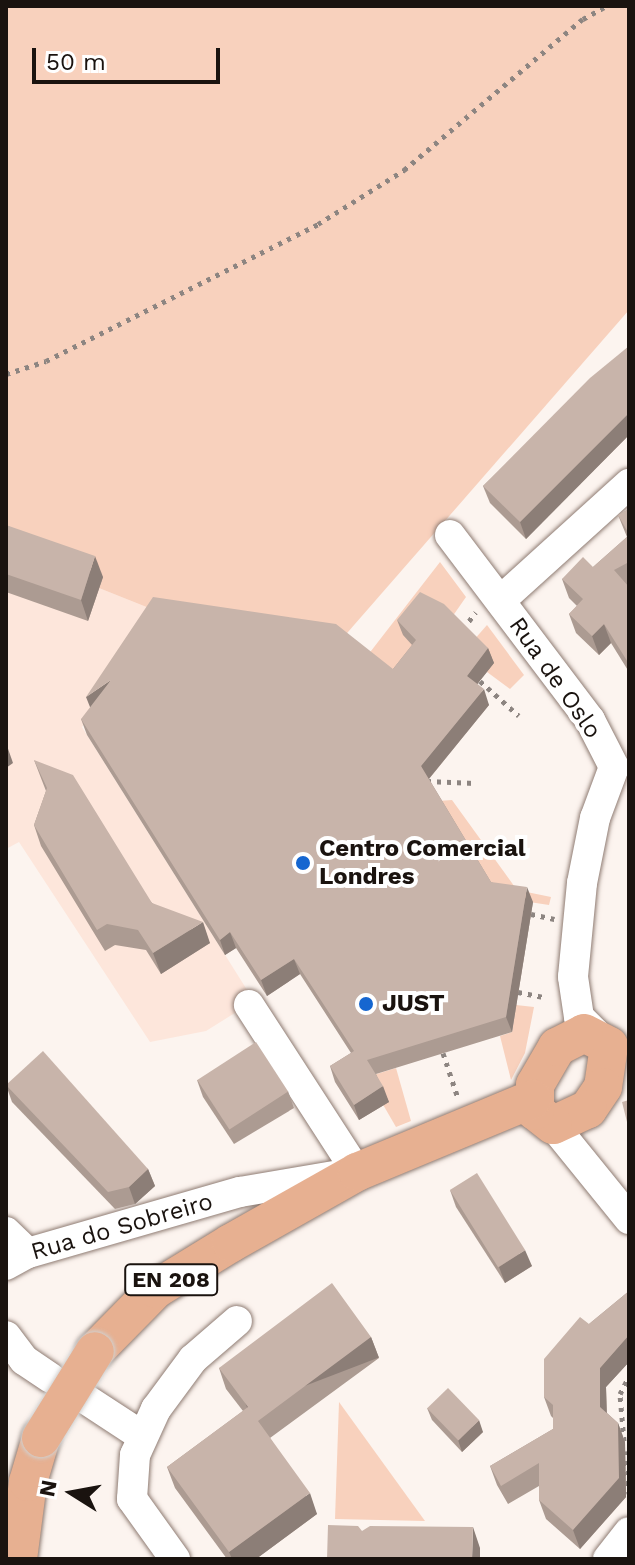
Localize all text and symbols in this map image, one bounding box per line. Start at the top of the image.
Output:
scale bar [36,32,224,82]
text: 50 m [46,48,106,76]
street label: Rua de Oslo [503,612,607,744]
place label: Centro Comercial Londres [319,835,526,891]
marker: Centro Comercial Londres [294,854,312,872]
place label: JUST [382,990,445,1018]
marker: JUST [357,995,375,1013]
street label: Rua do Sobreiro [28,1187,216,1267]
road number: EN 208 [123,1262,219,1298]
north arrow [32,1453,112,1533]
text: N [34,1478,62,1499]

